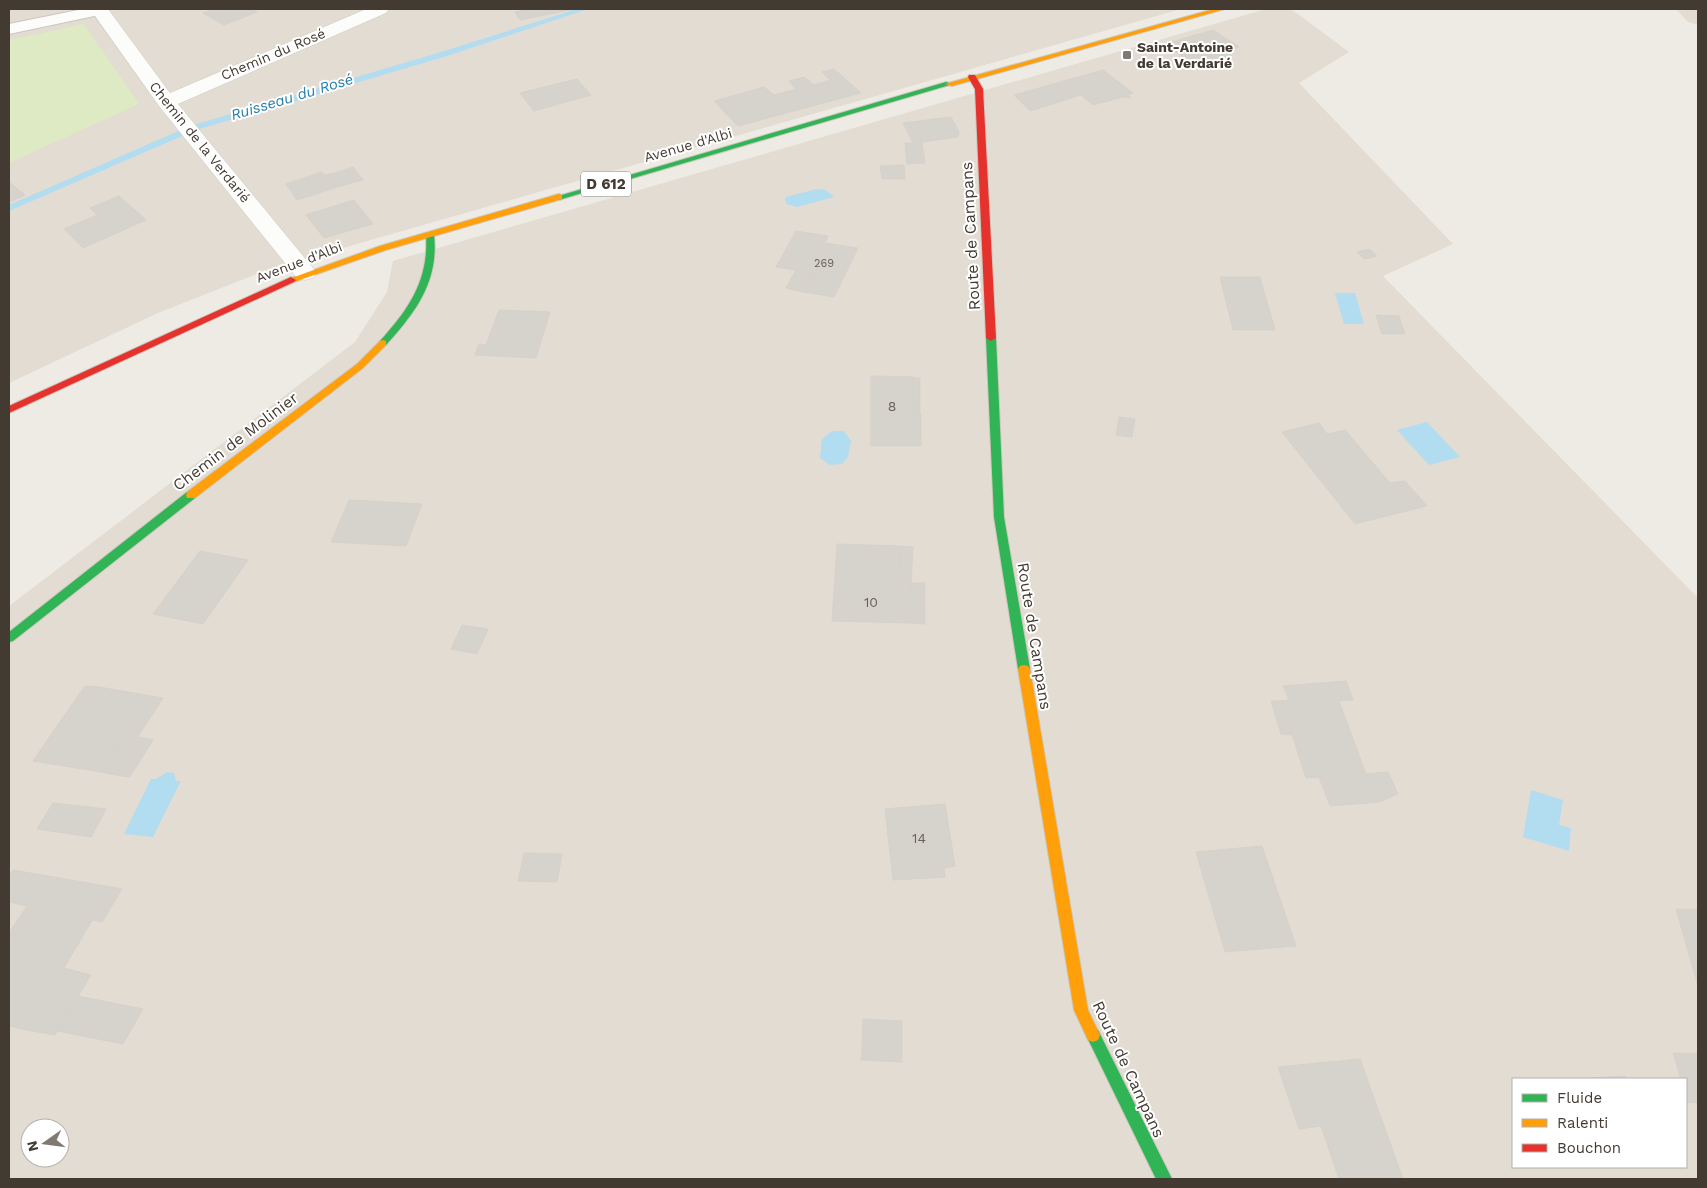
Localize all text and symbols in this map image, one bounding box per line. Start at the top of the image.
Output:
street label: Chemin du Rosé [218,25,328,83]
place label: Saint-Antoine de la Verdarié [1137,39,1233,71]
marker: Saint-Antoine de la Verdarié [1121,49,1133,61]
water label: Ruisseau du Rosé [229,70,355,124]
street label: Chemin de la Verdarié [146,78,254,206]
street label: Avenue d'Albi [642,125,734,165]
street label: Route de Campans [957,161,984,311]
road number: D 612 [581,172,631,196]
street label: Avenue d'Albi [254,238,344,286]
house number: 269 [814,257,834,270]
street label: Chemin de Molinier [169,388,302,495]
house number: 8 [888,398,896,414]
street label: Route de Campans [1013,561,1056,711]
house number: 10 [864,594,878,610]
house number: 14 [912,830,926,846]
street label: Route de Campans [1089,998,1169,1141]
legend [1512,1078,1687,1168]
text: Fluide [1557,1089,1602,1107]
text: Ralenti [1557,1114,1608,1132]
north arrow [20,1118,70,1168]
text: N [23,1139,41,1153]
text: Bouchon [1557,1139,1621,1157]

